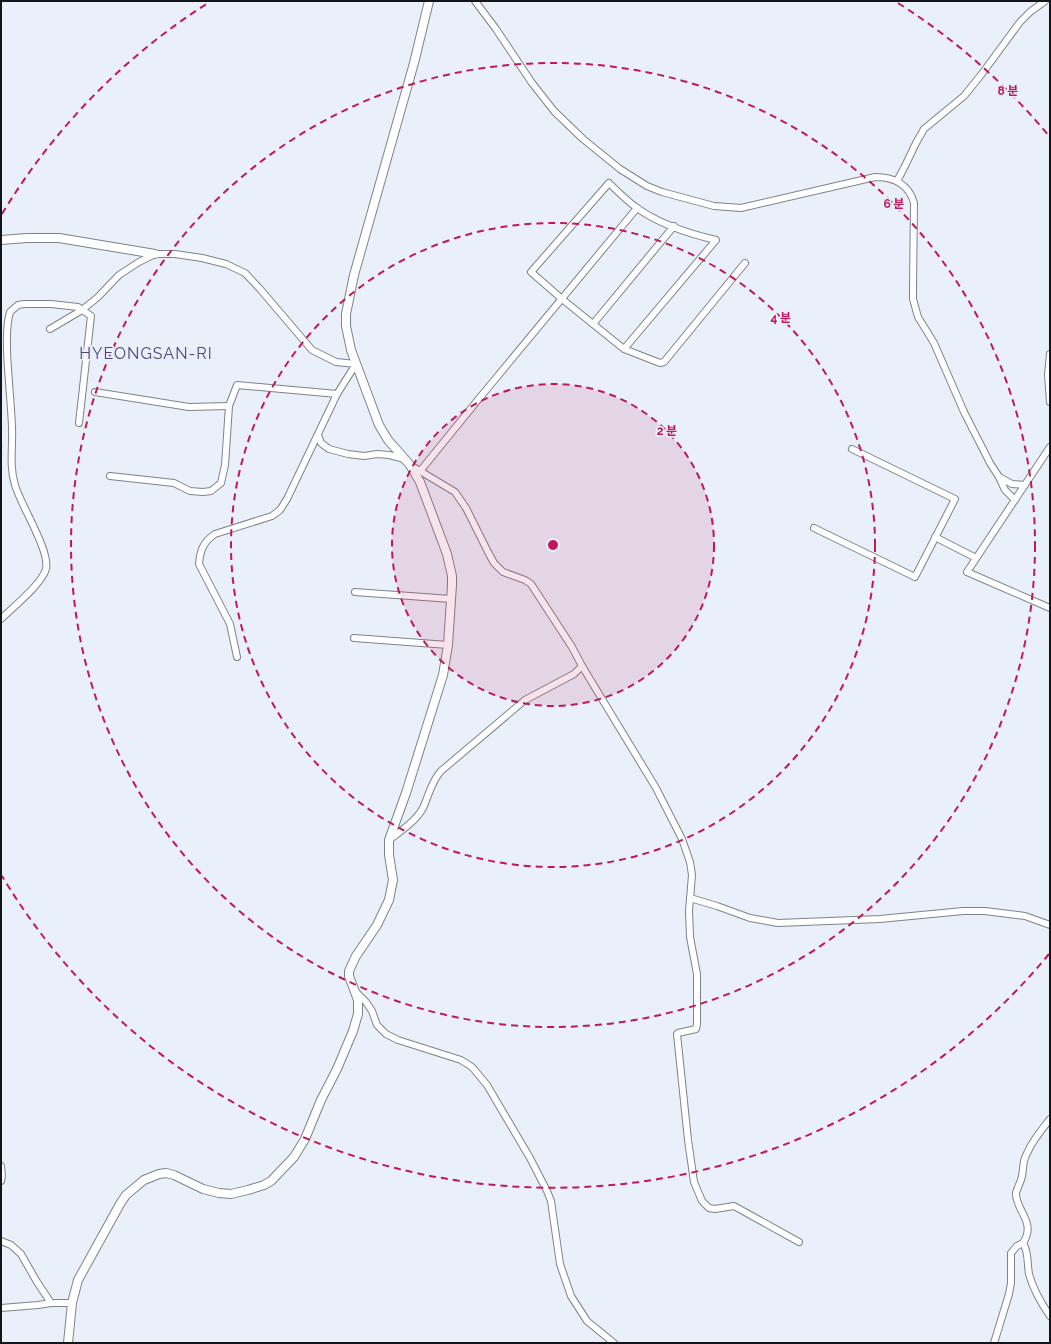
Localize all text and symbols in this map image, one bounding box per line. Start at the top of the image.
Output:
text: 8 분 [997,84,1019,98]
text: 6 분 [883,197,905,211]
text: 4 분 [771,311,791,325]
district label: HYEONGSAN-RI [79,344,213,363]
text: 2 분 [657,424,677,438]
centre of rings [546,538,560,552]

